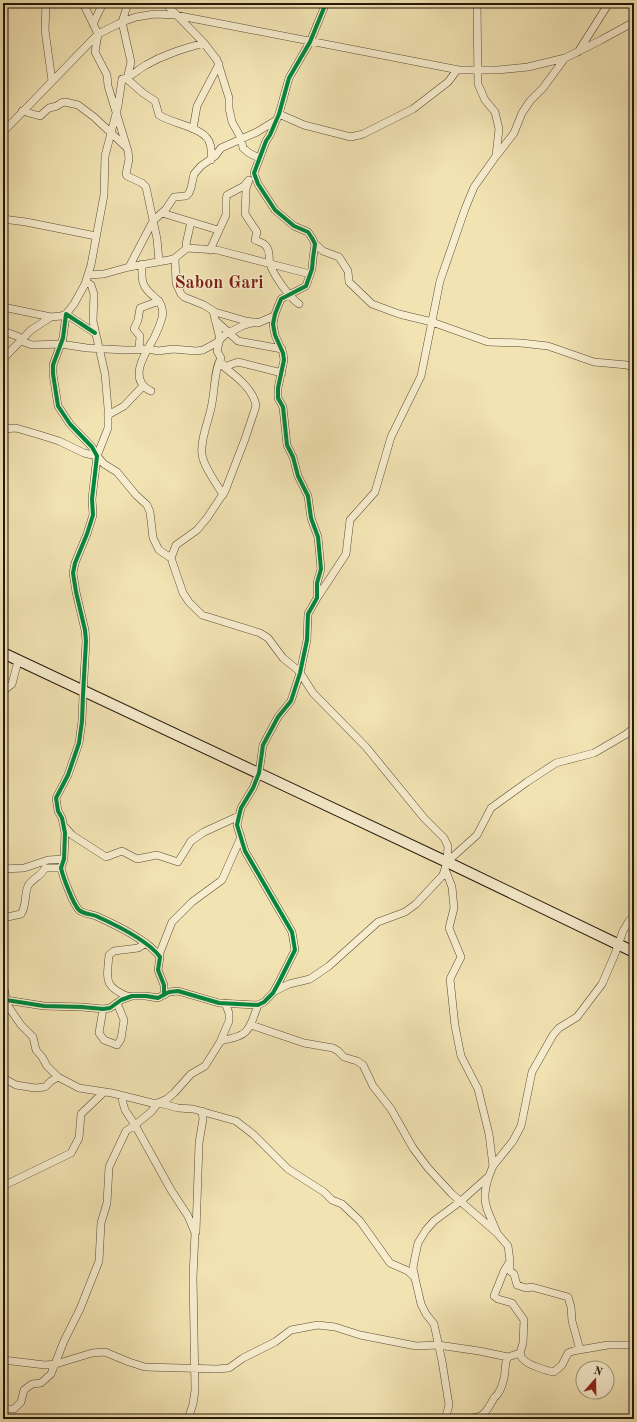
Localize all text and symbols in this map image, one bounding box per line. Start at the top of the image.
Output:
district label: Sabon Gari [174,274,264,292]
north arrow [575,1360,615,1400]
text: N [592,1365,604,1379]

